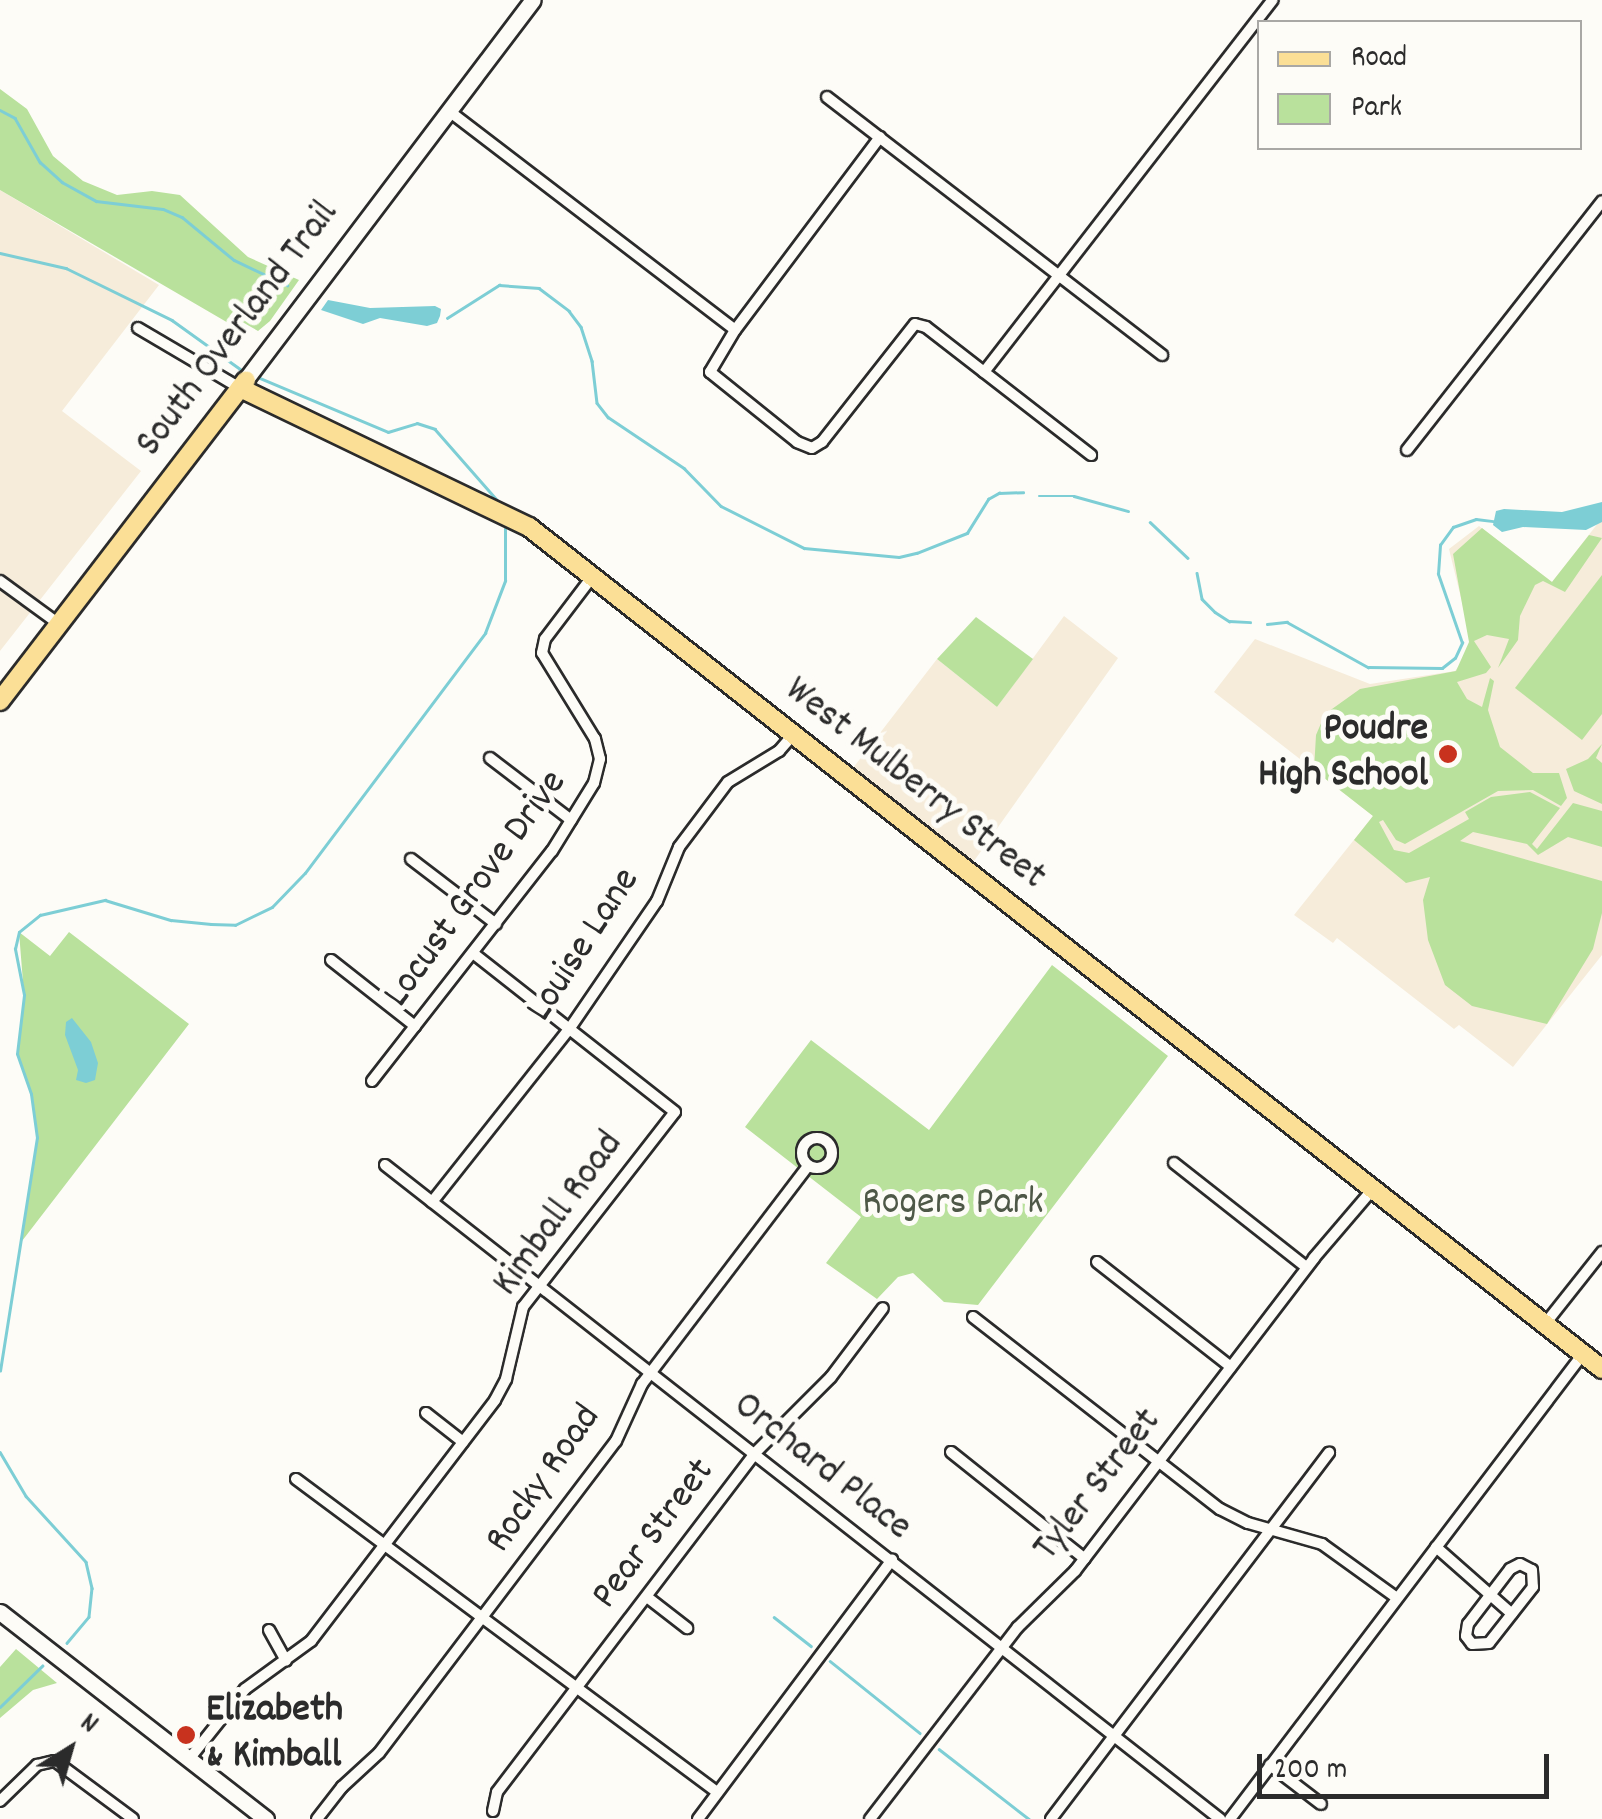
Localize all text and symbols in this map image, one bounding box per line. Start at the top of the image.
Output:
legend [1257,20,1582,150]
text: Road [1351,38,1407,81]
text: Park [1351,88,1402,131]
street label: South Overland Trail [127,193,351,467]
street label: West Mulberry Street [774,668,1054,902]
place label: Poudre High School [1258,707,1428,801]
marker: Poudre High School [1437,743,1459,765]
street label: Locust Grove Drive [375,762,579,1018]
street label: Louise Lane [518,860,652,1032]
street label: Kimball Road [484,1123,636,1307]
park label: Rogers Park [862,1181,1044,1229]
street label: Orchard Place [722,1383,920,1553]
street label: Rocky Road [477,1397,613,1563]
street label: Tyler Street [1025,1400,1173,1572]
street label: Pear Street [583,1450,727,1620]
place label: Elizabeth & Kimball [206,1688,343,1782]
north arrow [20,1699,120,1799]
text: N [70,1705,106,1745]
marker: Elizabeth & Kimball [175,1724,197,1746]
scale bar [1262,1734,1554,1796]
text: 200 m [1274,1750,1347,1793]

